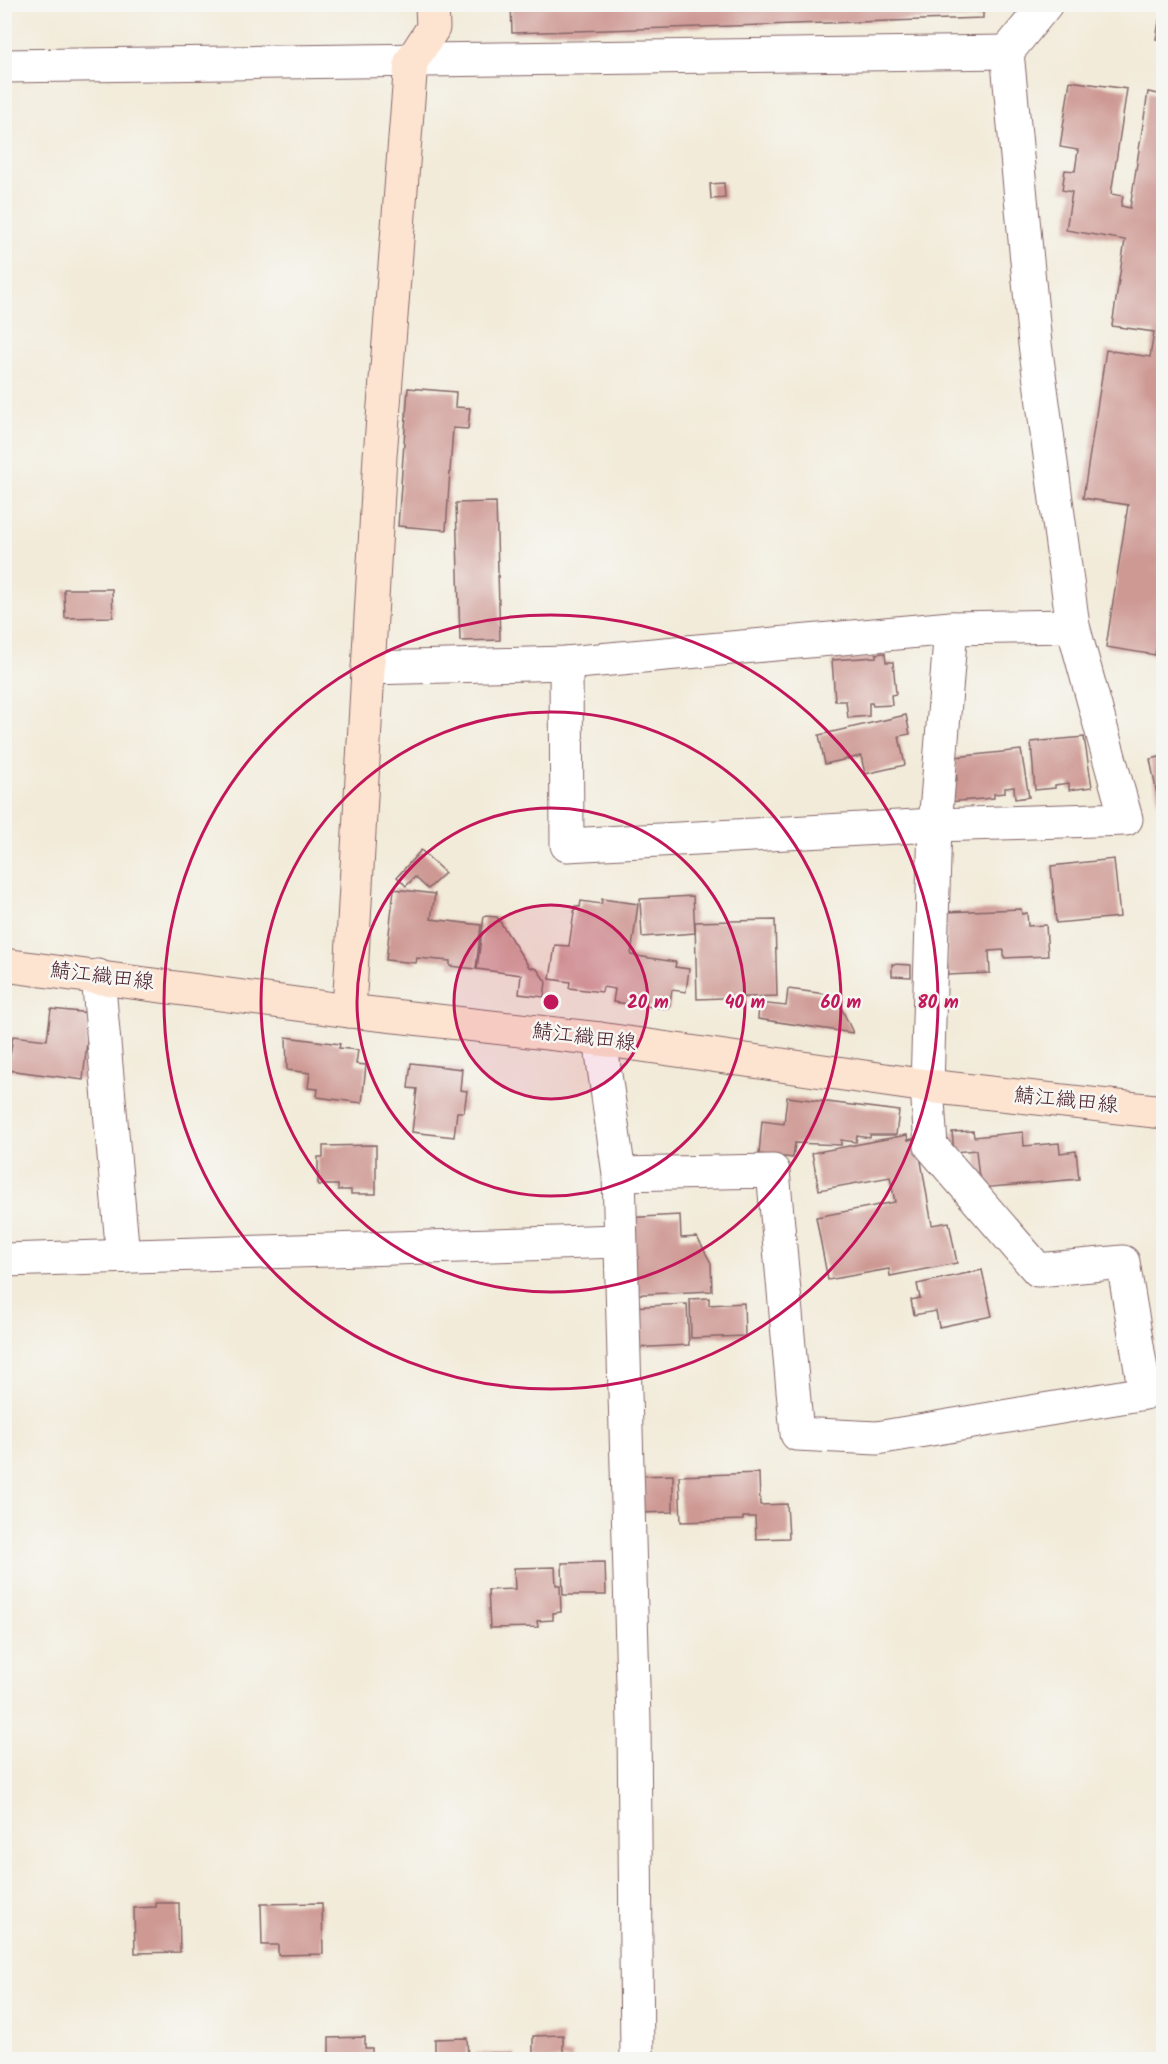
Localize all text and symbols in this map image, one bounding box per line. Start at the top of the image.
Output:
street label: 鯖江織田線 [48,954,156,1000]
text: 20 m [627,989,669,1018]
text: 40 m [725,989,766,1018]
text: 60 m [821,989,862,1018]
text: 80 m [917,989,959,1018]
centre of rings [541,992,561,1012]
street label: 鯖江織田線 [530,1015,638,1061]
street label: 鯖江織田線 [1012,1079,1120,1123]

